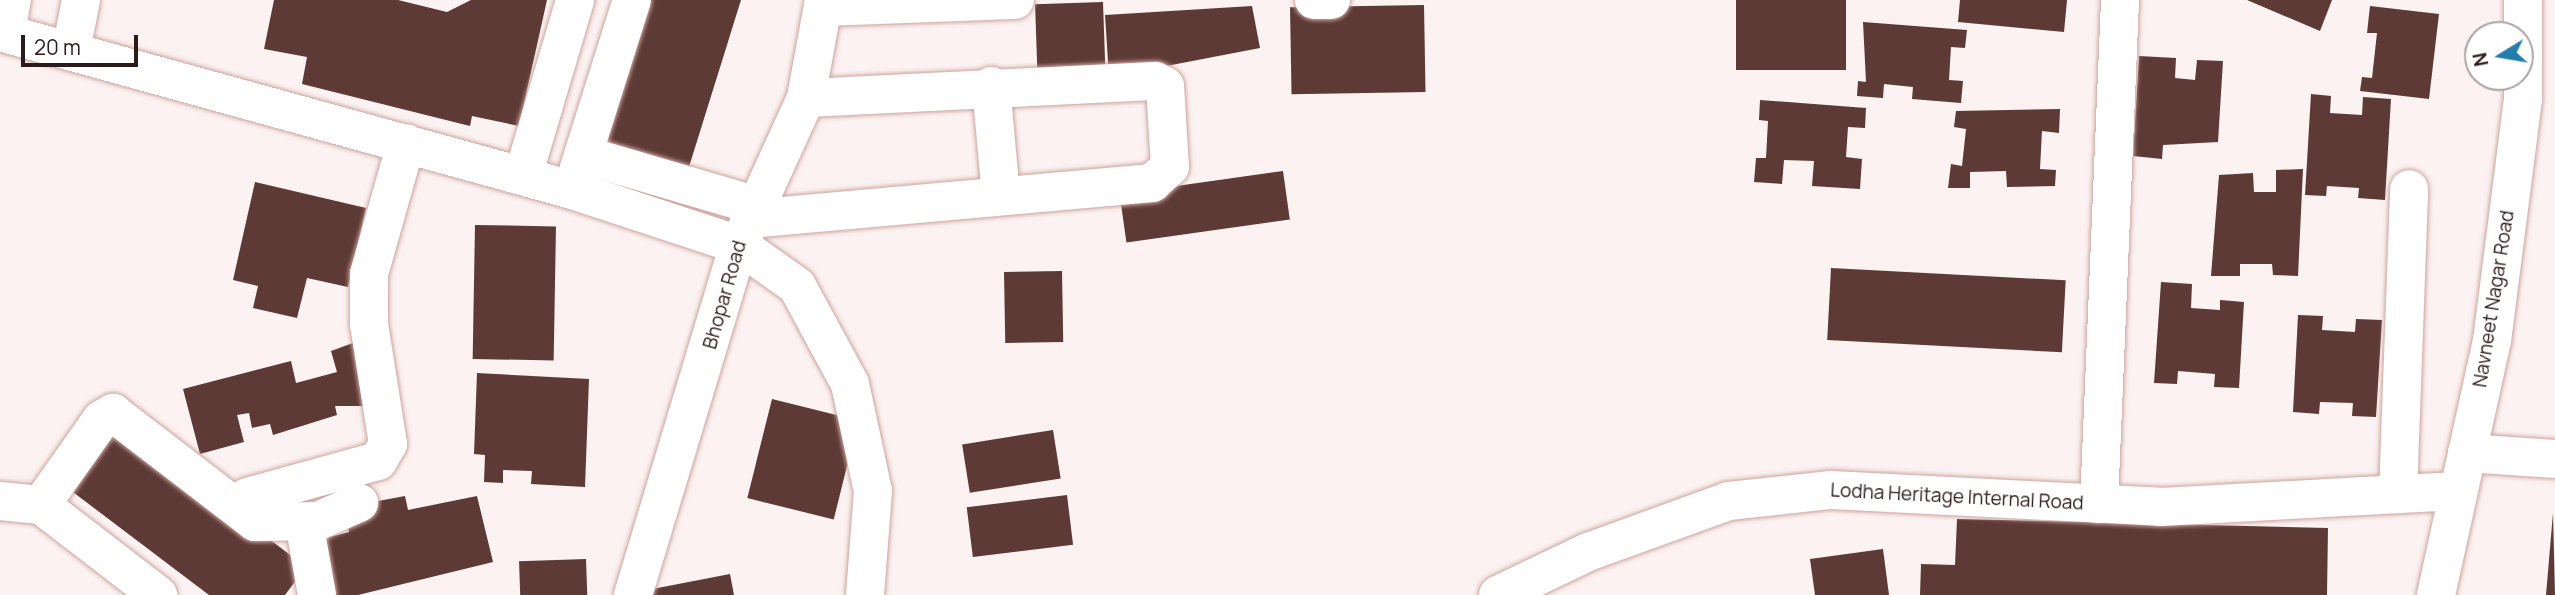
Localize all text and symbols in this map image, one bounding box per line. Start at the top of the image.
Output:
scale bar [24,21,142,65]
north arrow [2464,21,2534,91]
text: 20 m [34,33,81,61]
text: N [2466,50,2494,69]
street label: Navneet Nagar Road [2469,209,2519,389]
street label: Bhopar Road [699,238,751,352]
street label: Lodha Heritage Internal Road [1830,479,2084,515]

